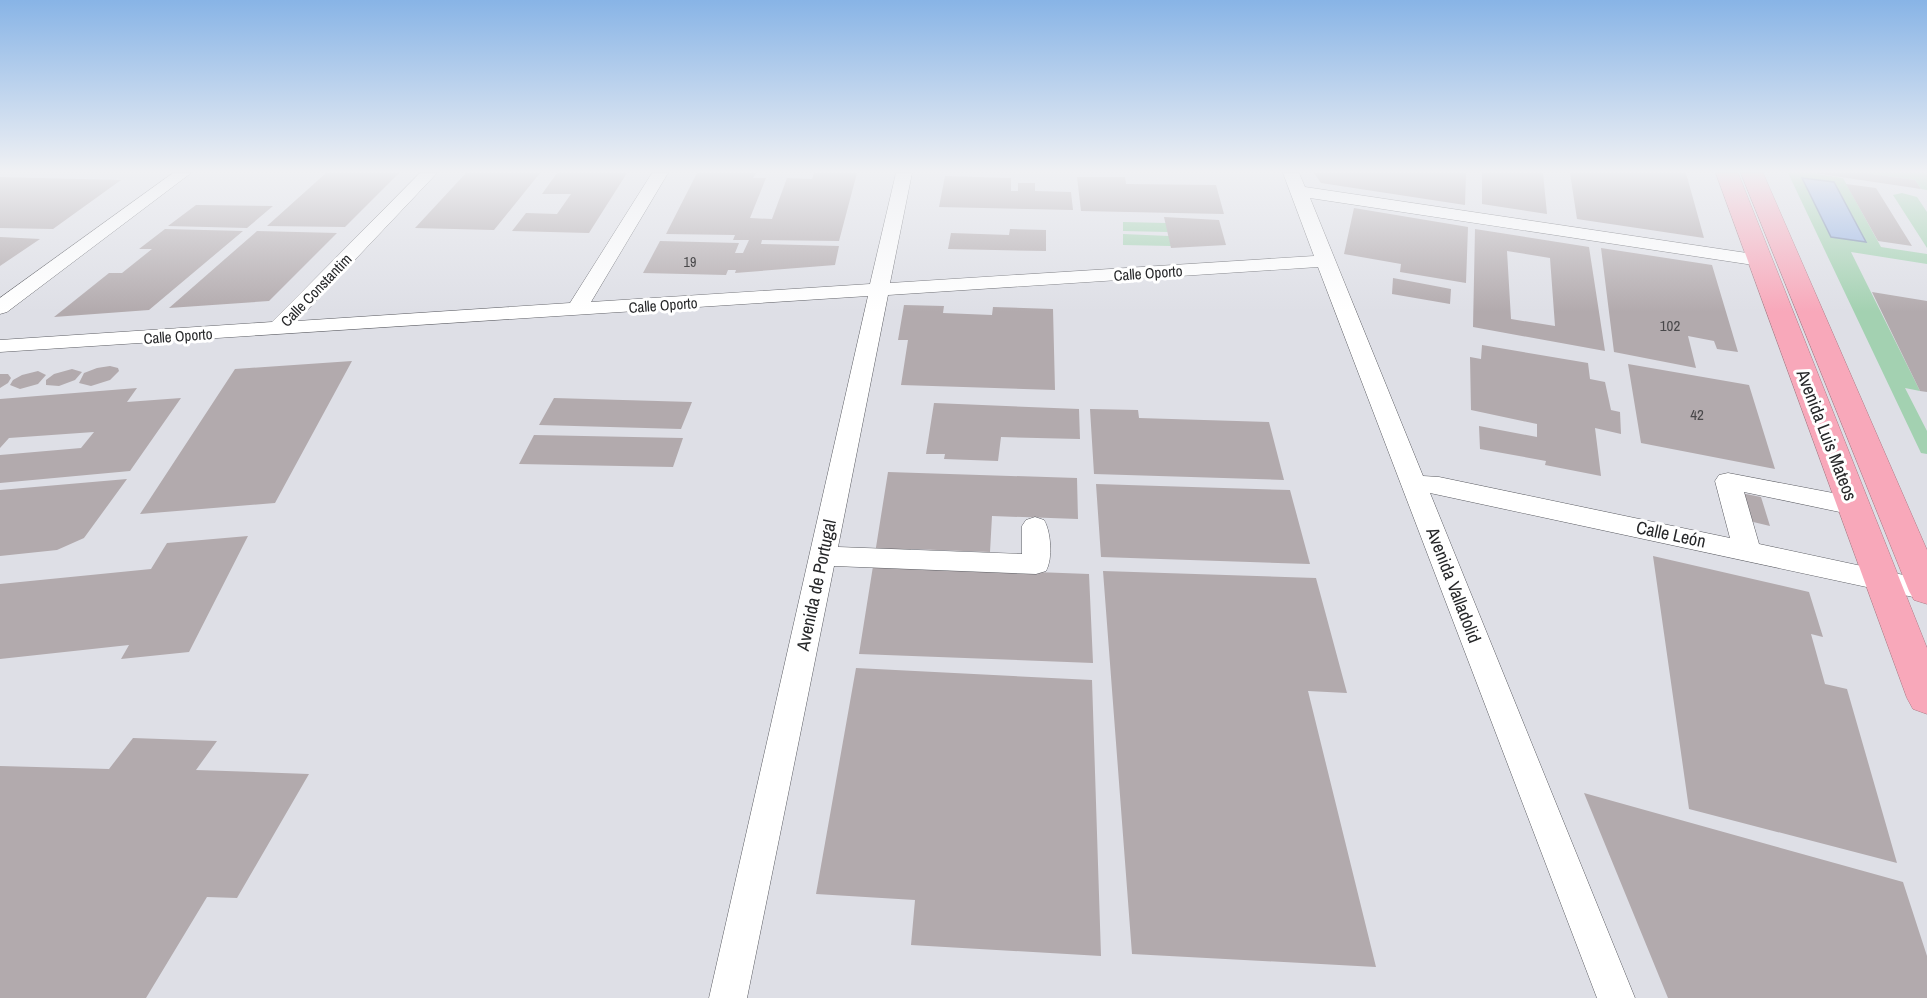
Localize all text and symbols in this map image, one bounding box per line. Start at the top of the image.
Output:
street label: Calle Constantim [276,249,356,331]
house number: 19 [684,253,696,271]
street label: Calle Oporto [1113,260,1183,286]
street label: Calle Oporto [628,292,698,318]
house number: 102 [1660,315,1680,336]
street label: Calle Oporto [143,323,213,349]
street label: Avenida Luis Mateos [1790,365,1863,504]
house number: 42 [1690,404,1704,425]
street label: Calle León [1634,514,1708,554]
street label: Avenida de Portugal [790,517,842,654]
street label: Avenida Valladolid [1420,523,1487,646]

